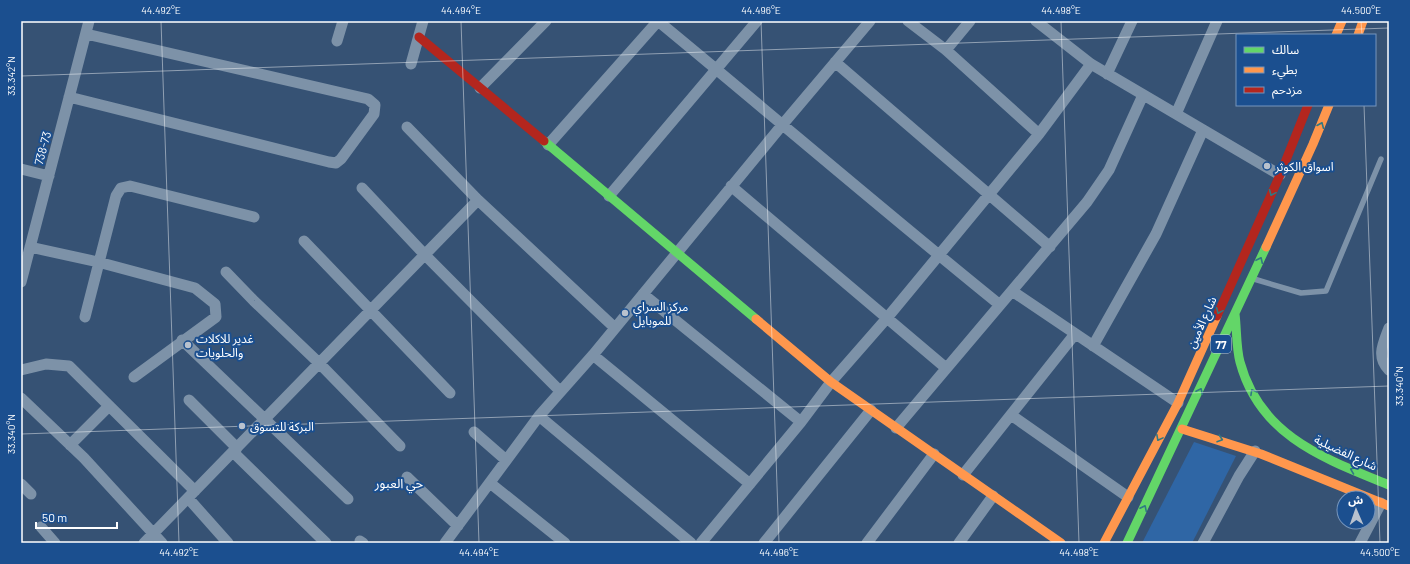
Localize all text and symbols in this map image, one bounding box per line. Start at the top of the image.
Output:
text: 44.492°E [141,4,181,16]
text: 44.494°E [441,4,481,16]
text: 44.496°E [741,4,781,16]
text: 44.498°E [1041,4,1081,16]
text: 44.500°E [1341,4,1381,16]
legend [1236,34,1376,106]
text: سالك [1272,42,1299,56]
text: 33.342°N [5,56,17,96]
text: بطيء [1272,62,1298,80]
text: مزدحم [1272,82,1302,99]
one-way arrow [1316,121,1324,129]
street label: 738-73 [31,130,53,166]
place label: اسواق الكوثر [1274,159,1334,174]
marker: اسواق الكوثر [1262,161,1272,171]
one-way arrow [1269,188,1277,196]
one-way arrow [1255,256,1263,264]
street label: شارع الأمين [1183,294,1221,351]
place label: مركز السراي للموبايل [633,299,688,328]
one-way arrow [1216,307,1224,315]
marker: مركز السراي للموبايل [620,308,630,318]
place label: غدير للاكلات والحلويات [196,331,254,360]
road number: 77 [1211,335,1231,353]
marker: غدير للاكلات والحلويات [183,340,193,350]
text: 33.340°N [1393,366,1405,406]
one-way arrow [1195,387,1203,395]
one-way arrow [1250,389,1257,396]
text: 33.340°N [5,414,17,454]
place label: البركة للتسوق [250,419,314,434]
marker: البركة للتسوق [237,421,247,431]
street label: شارع الفضيلية [1311,431,1380,475]
one-way arrow [1157,433,1164,441]
one-way arrow [1216,434,1223,443]
one-way arrow [1349,467,1357,475]
district label: حي العبور [374,475,424,494]
north arrow [1336,490,1376,530]
text: ش [1348,493,1363,507]
scale bar [36,504,117,530]
one-way arrow [1139,505,1147,512]
text: 50 m [42,510,67,524]
text: 44.492°E [159,546,199,558]
text: 44.494°E [459,546,499,558]
text: 44.496°E [759,546,799,558]
text: 44.498°E [1059,546,1099,558]
text: 44.500°E [1360,546,1400,558]

